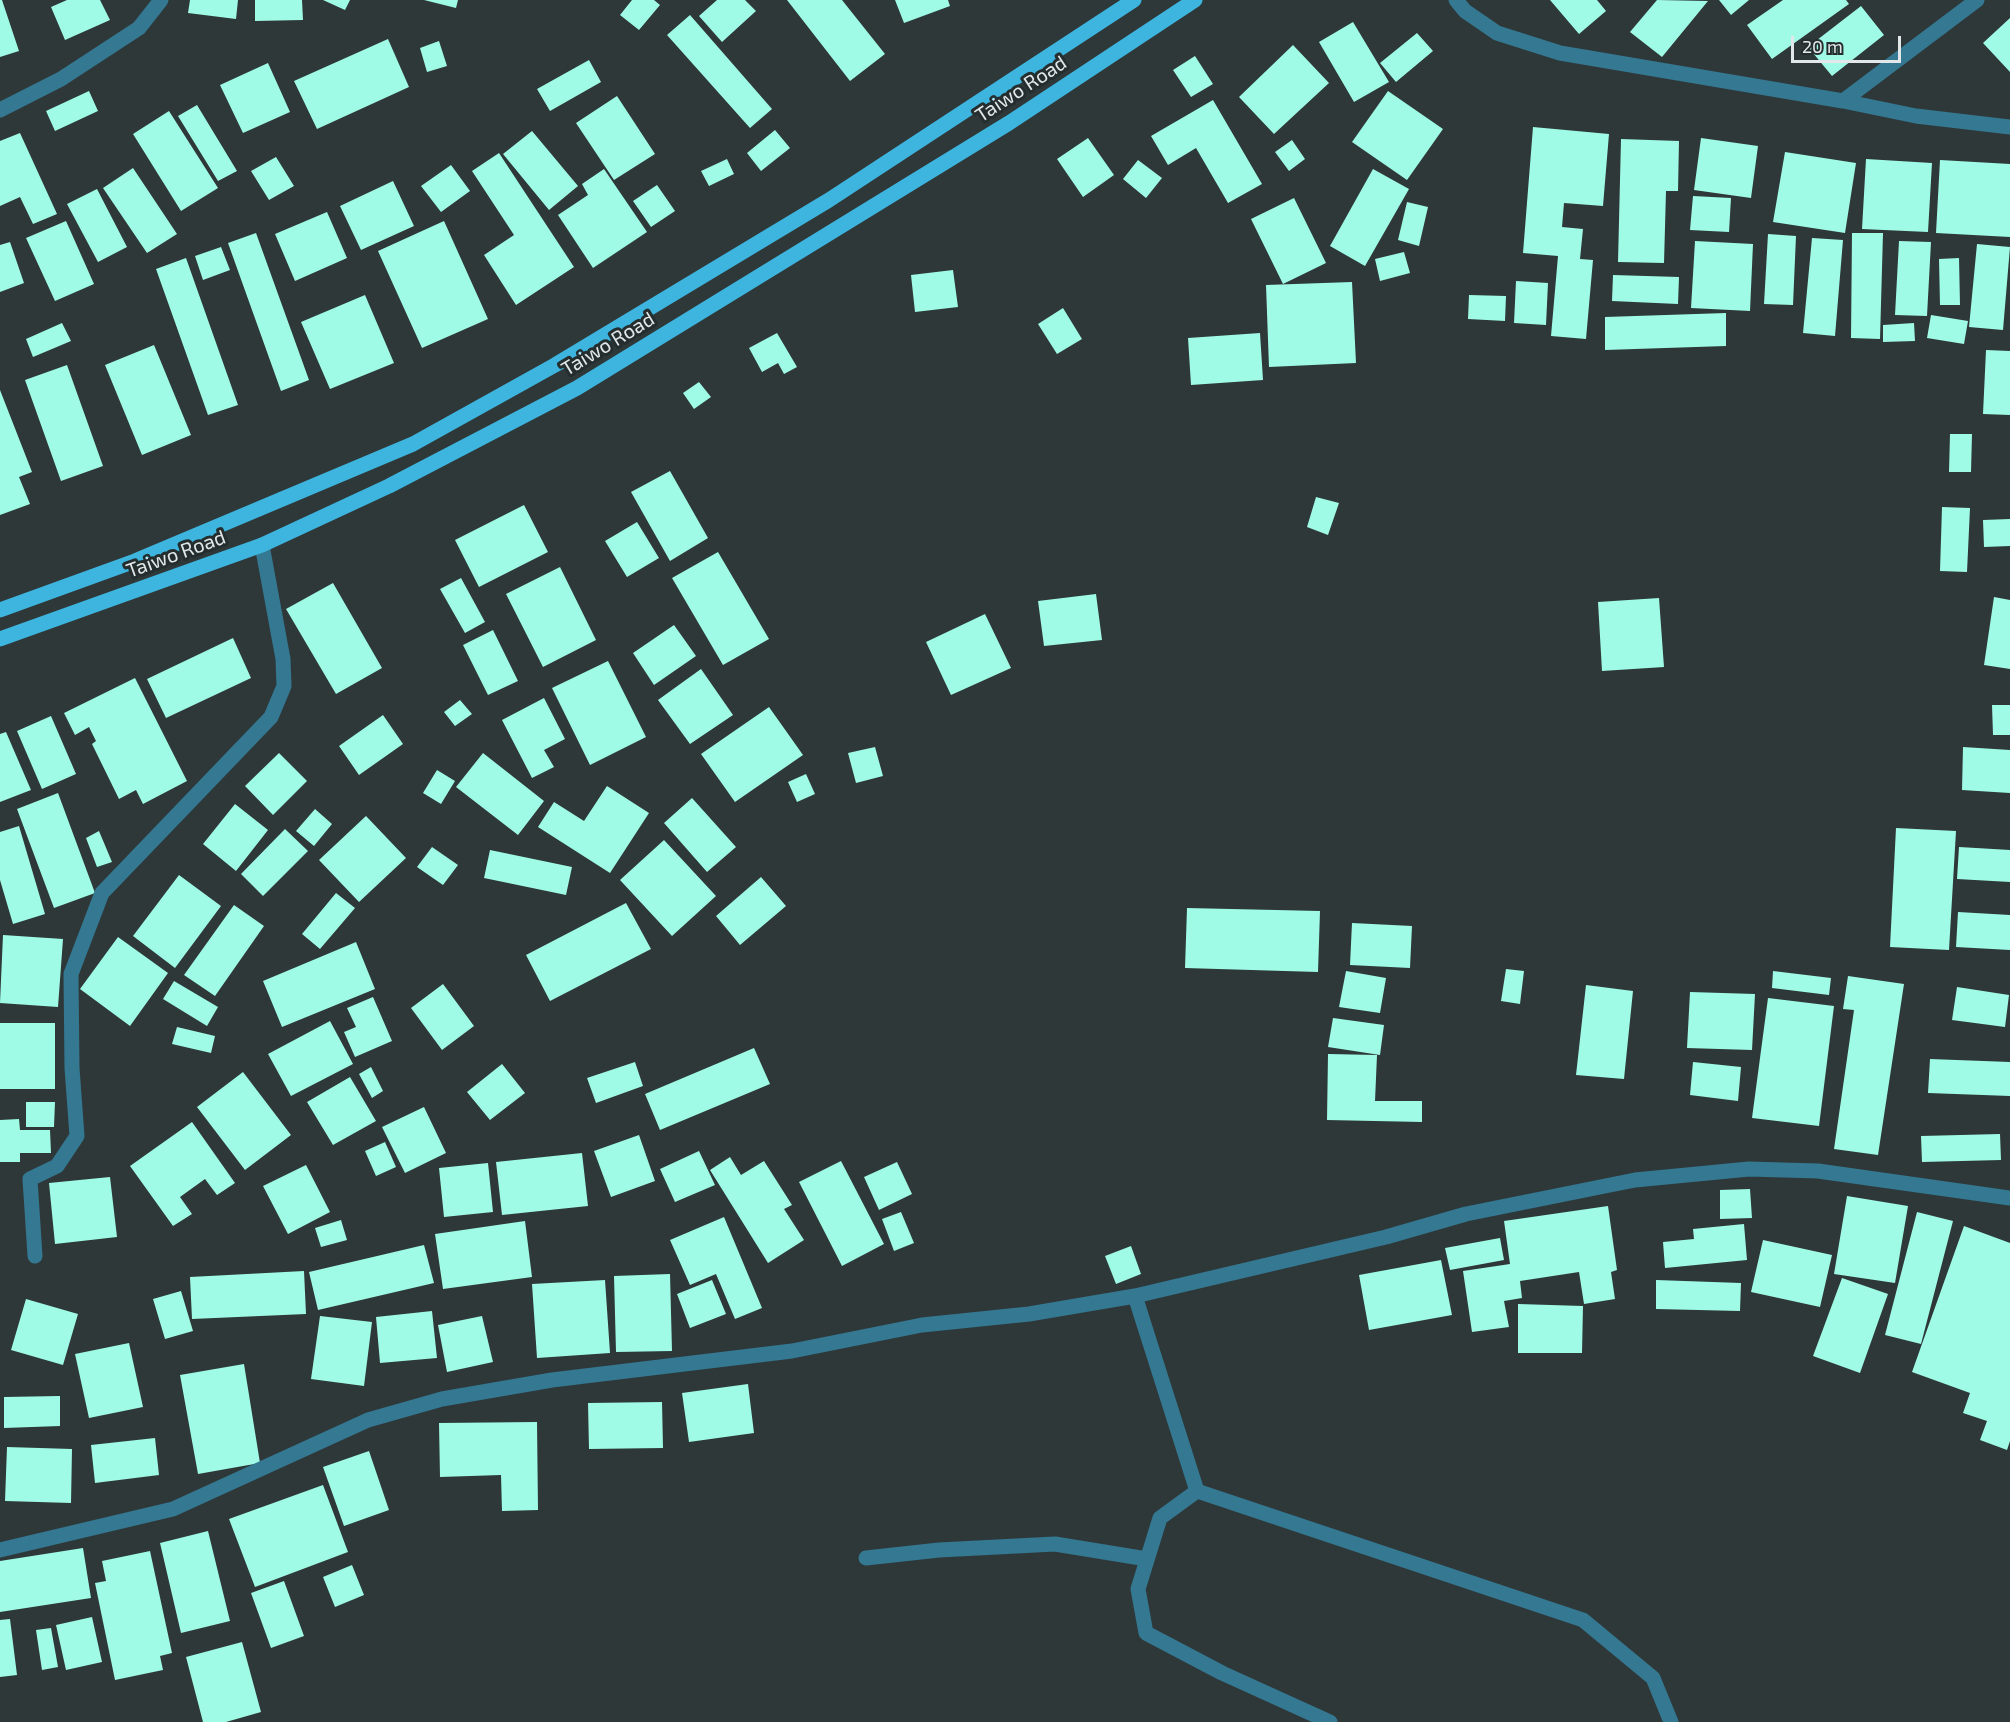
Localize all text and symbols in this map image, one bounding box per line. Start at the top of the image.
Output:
scale bar [1794,24,1904,62]
text: 20 m [1802,35,1843,57]
street label: Taiwo Road [971,51,1071,127]
street label: Taiwo Road [557,307,659,381]
street label: Taiwo Road [123,525,229,583]

